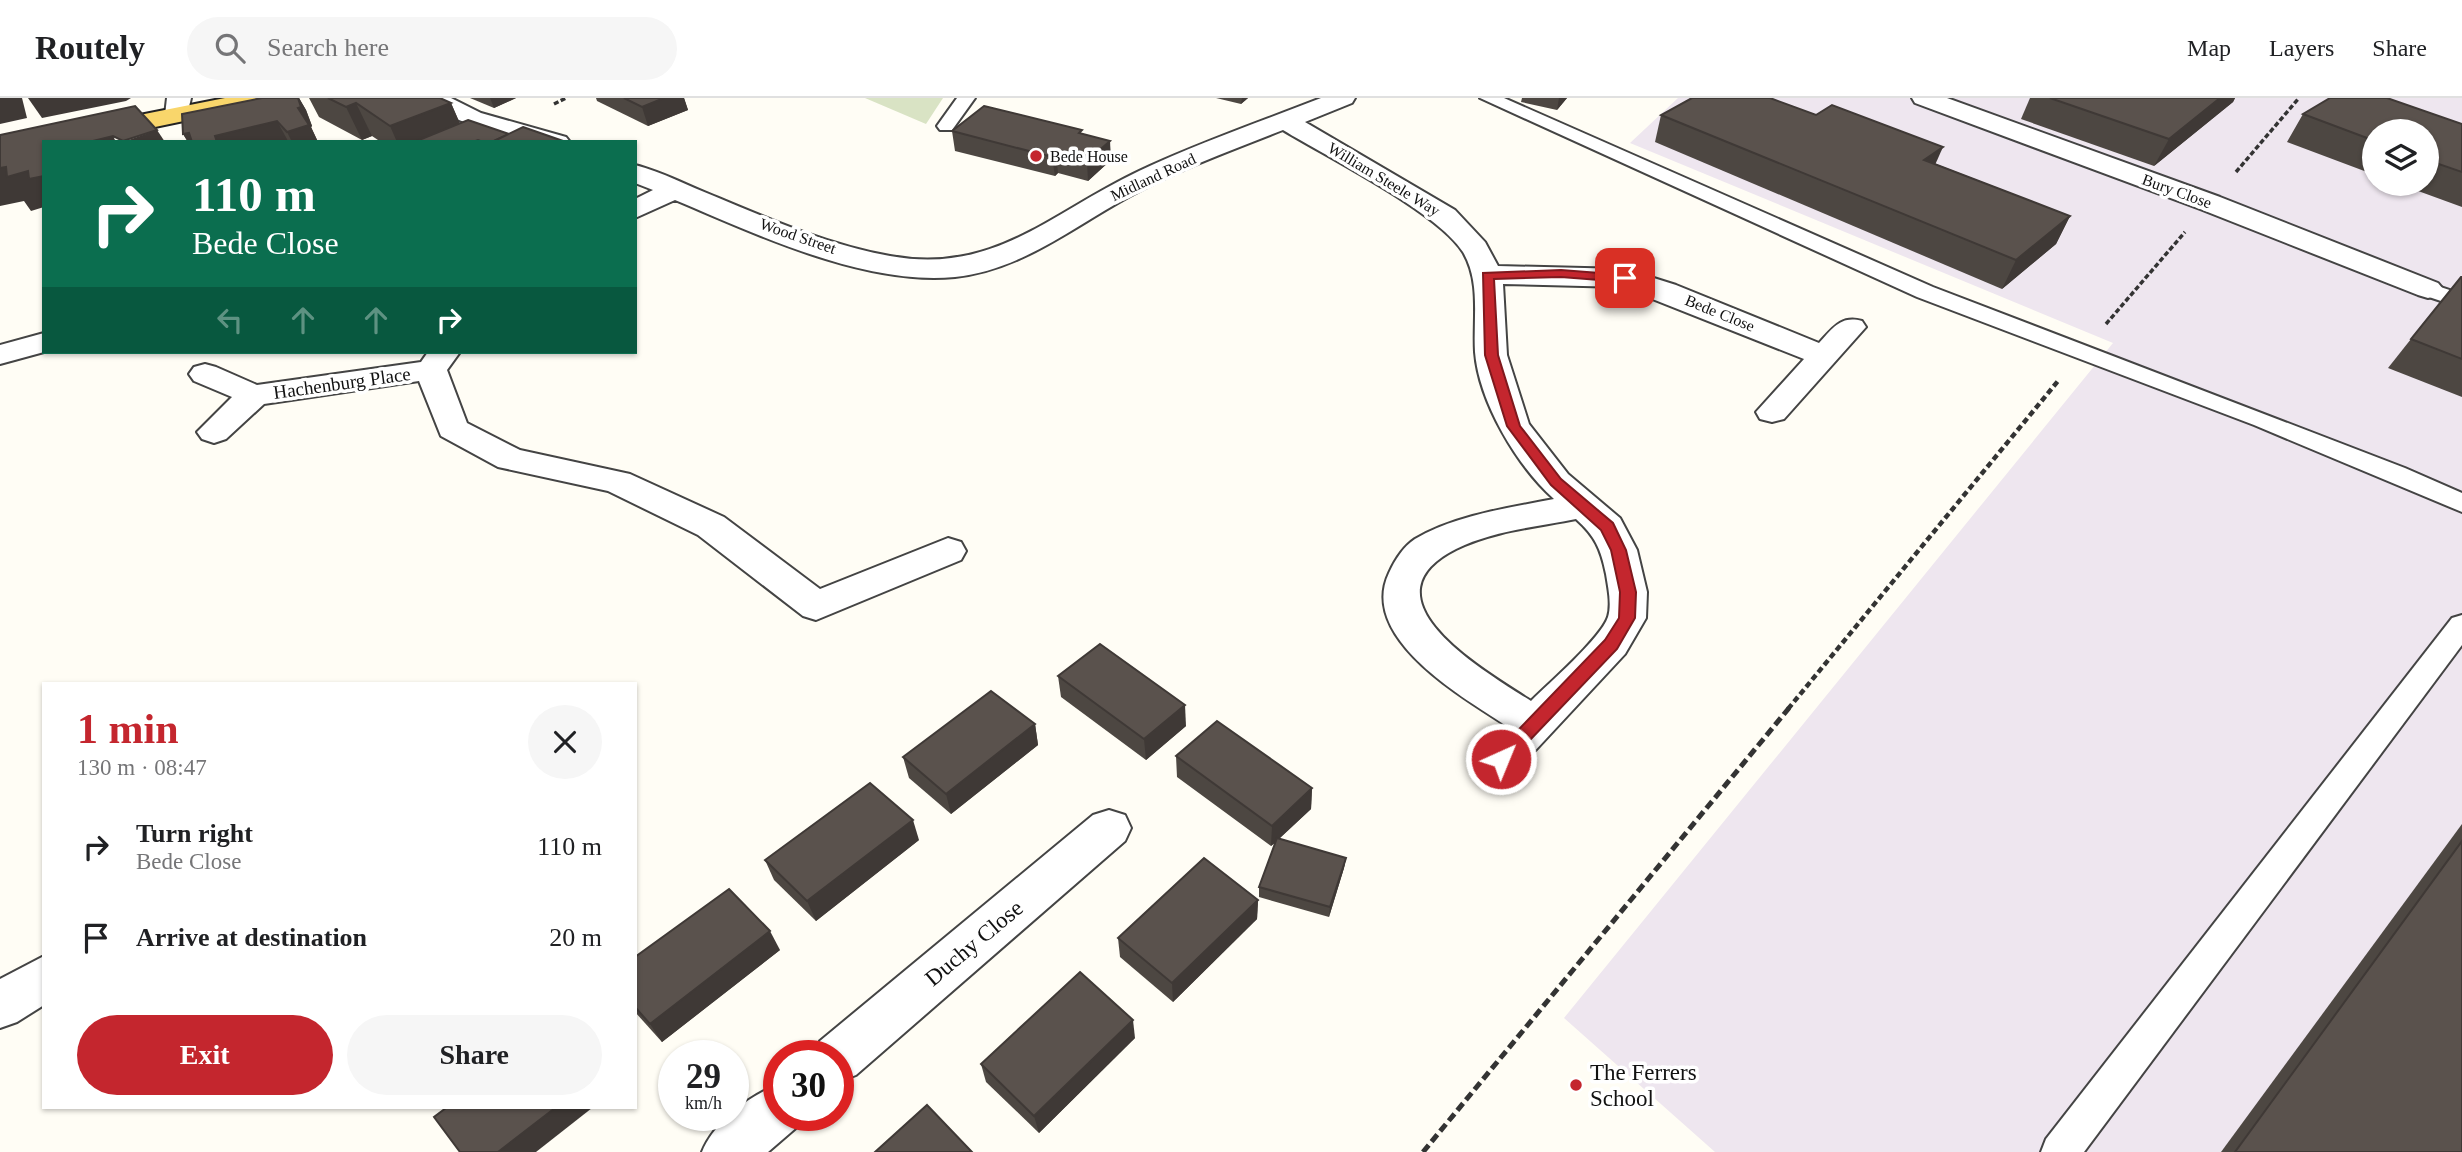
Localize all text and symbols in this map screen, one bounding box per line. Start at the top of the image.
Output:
search box [187,17,677,80]
icon: search [211,29,249,67]
text: Routely [35,30,145,66]
text: Search here [267,33,389,62]
text: Map [2187,35,2231,61]
text: Layers [2269,35,2334,61]
text: Share [2372,35,2427,61]
map controls [2362,119,2439,196]
button: layers [2362,119,2439,196]
street label: William Steele Way [1324,139,1443,220]
marker: Bede House [1028,148,1044,164]
place label: Bede House [1050,148,1128,165]
street label: Midland Road [1108,150,1198,204]
text: 110 m [192,167,316,222]
icon: right [77,168,168,259]
street label: Bury Close [2140,171,2214,212]
street label: Wood Street [758,215,839,257]
text: Bede Close [192,225,339,261]
pin [1595,248,1655,308]
icon: arrive [1606,259,1644,297]
street label: Bede Close [1683,291,1757,335]
icon: left [211,301,249,339]
icon: ahead [284,301,322,339]
icon: ahead [357,301,395,339]
icon: right [430,301,468,339]
street label: Hachenburg Place [272,363,412,403]
button: close [528,705,602,779]
text: 1 min [77,706,179,752]
position arrow [1464,722,1538,796]
text: 130 m · 08:47 [77,755,207,780]
text: Turn right [136,819,253,848]
icon: right [77,828,115,866]
text: 110 m [537,832,602,861]
text: Bede Close [136,849,241,874]
street label: Duchy Close [920,895,1028,991]
icon: arrive [77,919,115,957]
text: Arrive at destination [136,923,367,952]
text: 20 m [549,923,602,952]
button: Exit [77,1015,333,1095]
button: Share [347,1015,602,1095]
speed limit sign: 30 [763,1040,854,1131]
text: 29 [686,1057,721,1096]
place label: The Ferrers School [1590,1060,1697,1111]
marker: The Ferrers School [1568,1077,1584,1093]
text: km/h [685,1093,722,1113]

